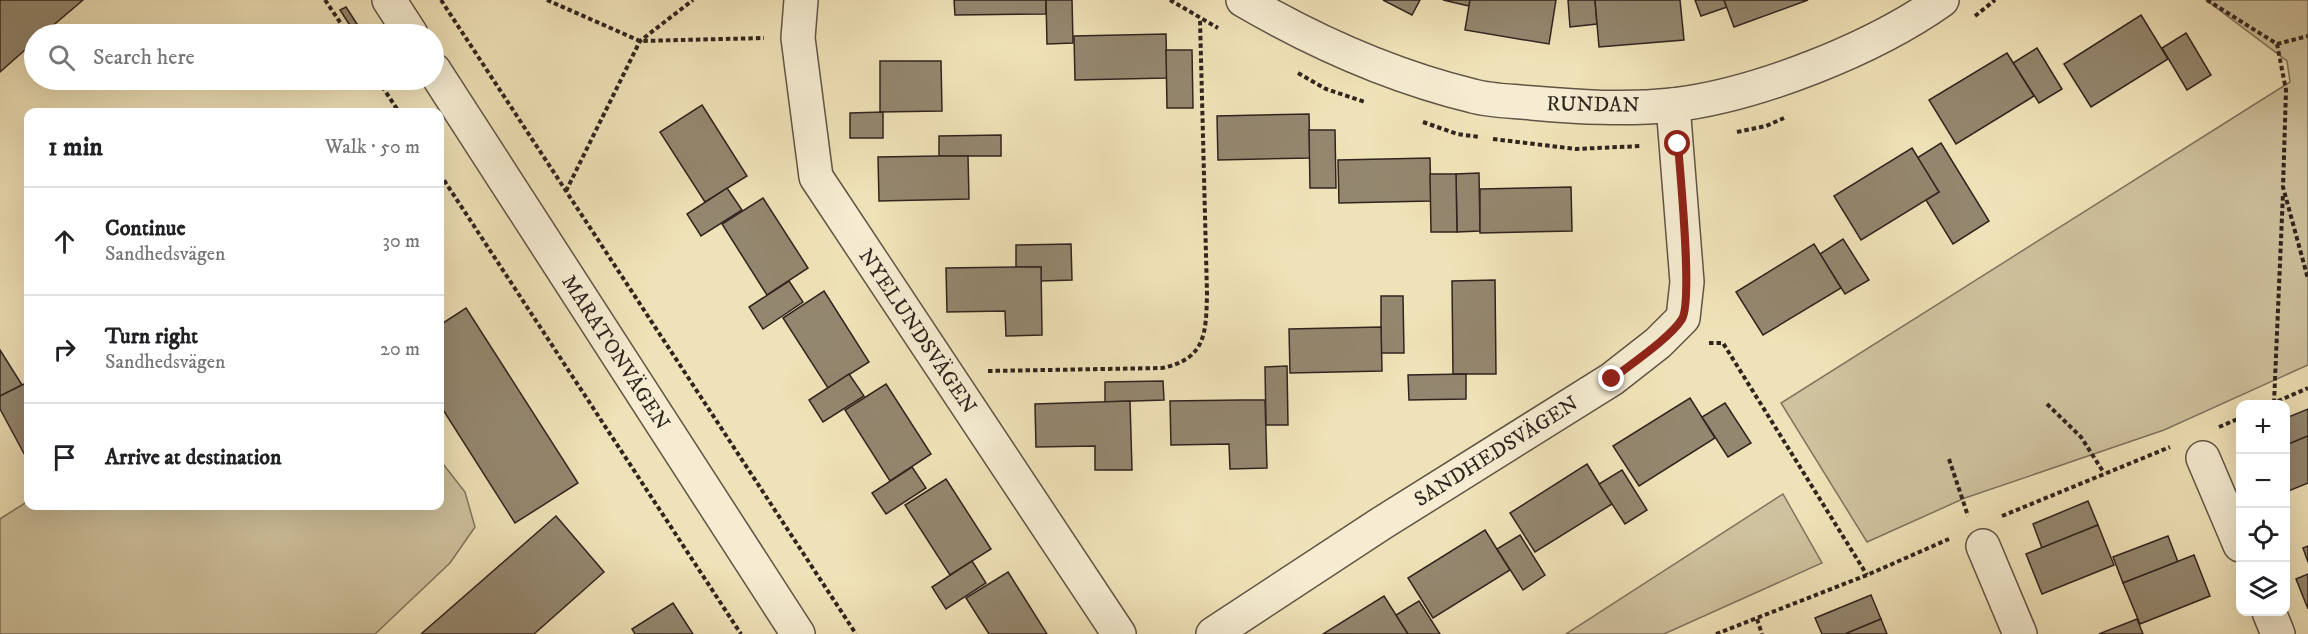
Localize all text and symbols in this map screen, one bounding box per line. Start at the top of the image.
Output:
search box [24,24,444,90]
icon: search [45,41,78,74]
text: Search here [93,44,195,71]
street label: RUNDAN [1546,91,1640,119]
route start [1664,130,1690,156]
text: 1 min [48,131,103,164]
text: Walk · 50 m [325,135,420,160]
text: Continue [105,215,186,242]
icon: ahead [48,225,81,258]
text: 30 m [382,229,420,254]
text: Sandhedsvägen [105,242,226,267]
street label: NYELUNDSVÄGEN [852,244,983,419]
street label: MARATONVÄGEN [555,270,676,435]
text: Turn right [105,323,198,350]
icon: right [48,333,81,366]
text: 20 m [380,337,420,362]
text: Sandhedsvägen [105,350,226,375]
route end [1598,365,1624,391]
street label: SANDHEDSVÄGEN [1409,390,1583,513]
map controls [2236,400,2290,616]
button: + [2236,400,2290,454]
icon: arrive [48,441,81,474]
text: Arrive at destination [105,444,282,471]
button: − [2236,454,2290,508]
button: locate [2236,508,2290,562]
button: layers [2236,562,2290,616]

